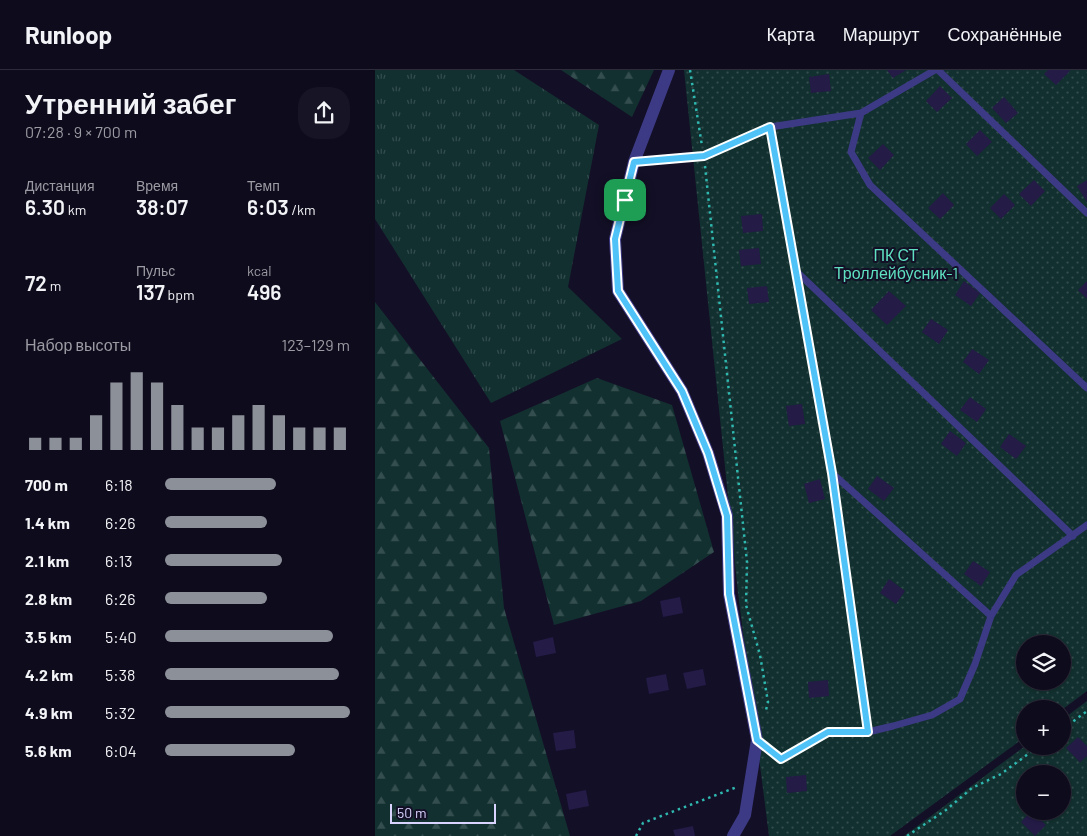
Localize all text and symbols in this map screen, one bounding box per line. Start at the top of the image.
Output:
text: Runloop [25,20,112,49]
text: Карта [767,23,815,45]
text: Маршрут [843,23,919,45]
text: Сохранённые [947,23,1062,45]
text: Утренний забег [25,86,236,120]
button: share [298,87,350,139]
text: 07:28 · 9 × 700 m [25,122,137,141]
text: Дистанция [25,177,95,194]
text: Время [136,177,178,194]
text: Темп [247,177,280,194]
pin [604,179,646,221]
icon: arrive [611,186,639,214]
text: 6.30 [25,194,65,219]
text: 38:07 [136,194,188,219]
text: 6:03 [247,194,289,219]
text: km [65,201,86,218]
text: /km [289,201,316,218]
park label: ПК СТ Троллейбусник-1 [834,245,958,282]
text: Пульс [136,262,175,279]
text: kcal [247,262,271,279]
text: 72 [25,270,47,295]
text: m [47,277,61,294]
text: 137 [136,279,165,304]
text: 496 [247,279,281,304]
text: bpm [165,286,195,303]
text: Набор высоты [25,335,131,354]
text: 123–129 m [282,335,350,354]
text: 700 m [25,475,68,494]
text: 6:18 [105,475,133,494]
text: 1.4 km [25,513,70,532]
text: 6:26 [105,513,135,532]
text: 2.1 km [25,551,69,570]
text: 6:13 [105,551,133,570]
text: 2.8 km [25,589,72,608]
text: 6:26 [105,589,135,608]
text: 3.5 km [25,627,72,646]
text: 5:40 [105,627,137,646]
map controls [1016,635,1071,820]
button: layers [1016,635,1071,690]
text: 4.2 km [25,665,73,684]
text: 5:38 [105,665,135,684]
button: + [1016,700,1071,755]
text: 4.9 km [25,703,73,722]
text: 5:32 [105,703,135,722]
text: 5.6 km [25,741,72,760]
text: 6:04 [105,741,137,760]
button: − [1016,765,1071,820]
scale bar [390,801,496,824]
text: 50 m [397,804,426,821]

